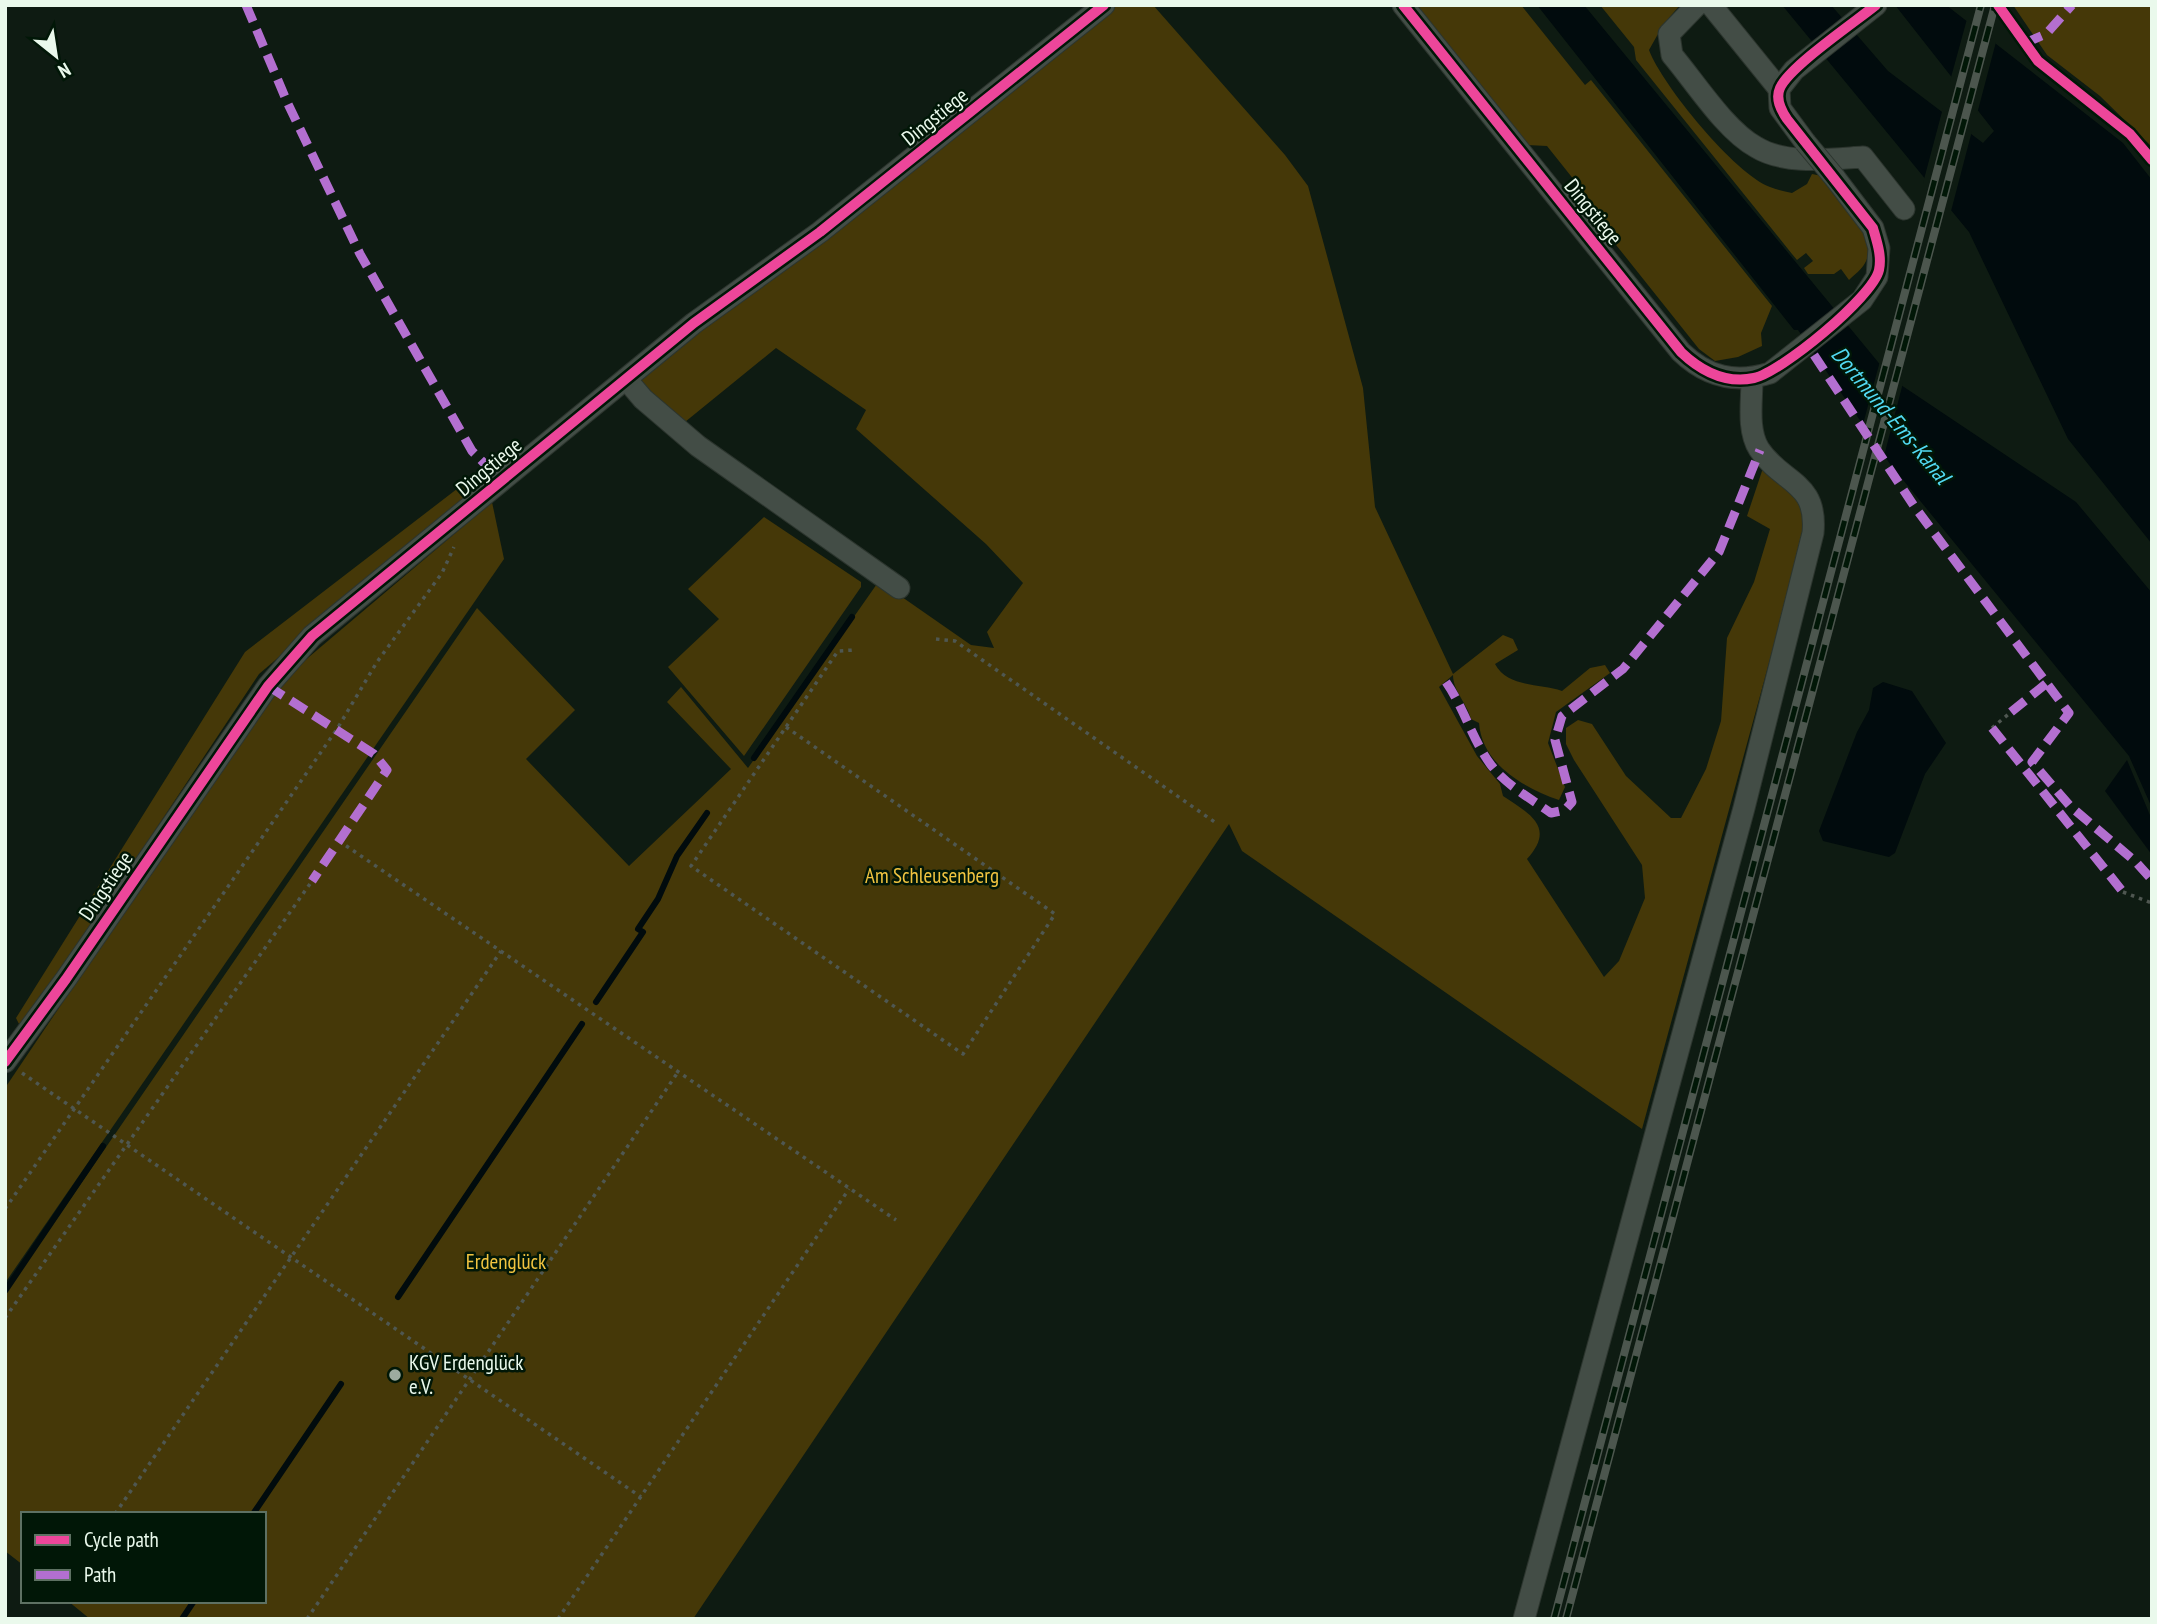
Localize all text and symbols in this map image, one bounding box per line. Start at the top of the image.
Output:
north arrow [21,21,91,91]
text: N [54,58,75,84]
street label: Dingstiege [896,82,973,152]
street label: Dingstiege [1558,173,1628,250]
water label: Dortmund-Ems-Kanal [1825,340,1959,491]
street label: Dingstiege [450,431,527,502]
street label: Dingstiege [73,846,138,925]
park label: Am Schleusenberg [865,862,999,889]
park label: Erdenglück [466,1248,546,1275]
place label: KGV Erdenglück e.V. [409,1349,523,1400]
marker: KGV Erdenglück e.V. [387,1367,403,1383]
legend [21,1512,266,1603]
text: Cycle path [84,1526,159,1553]
text: Path [84,1561,116,1588]

